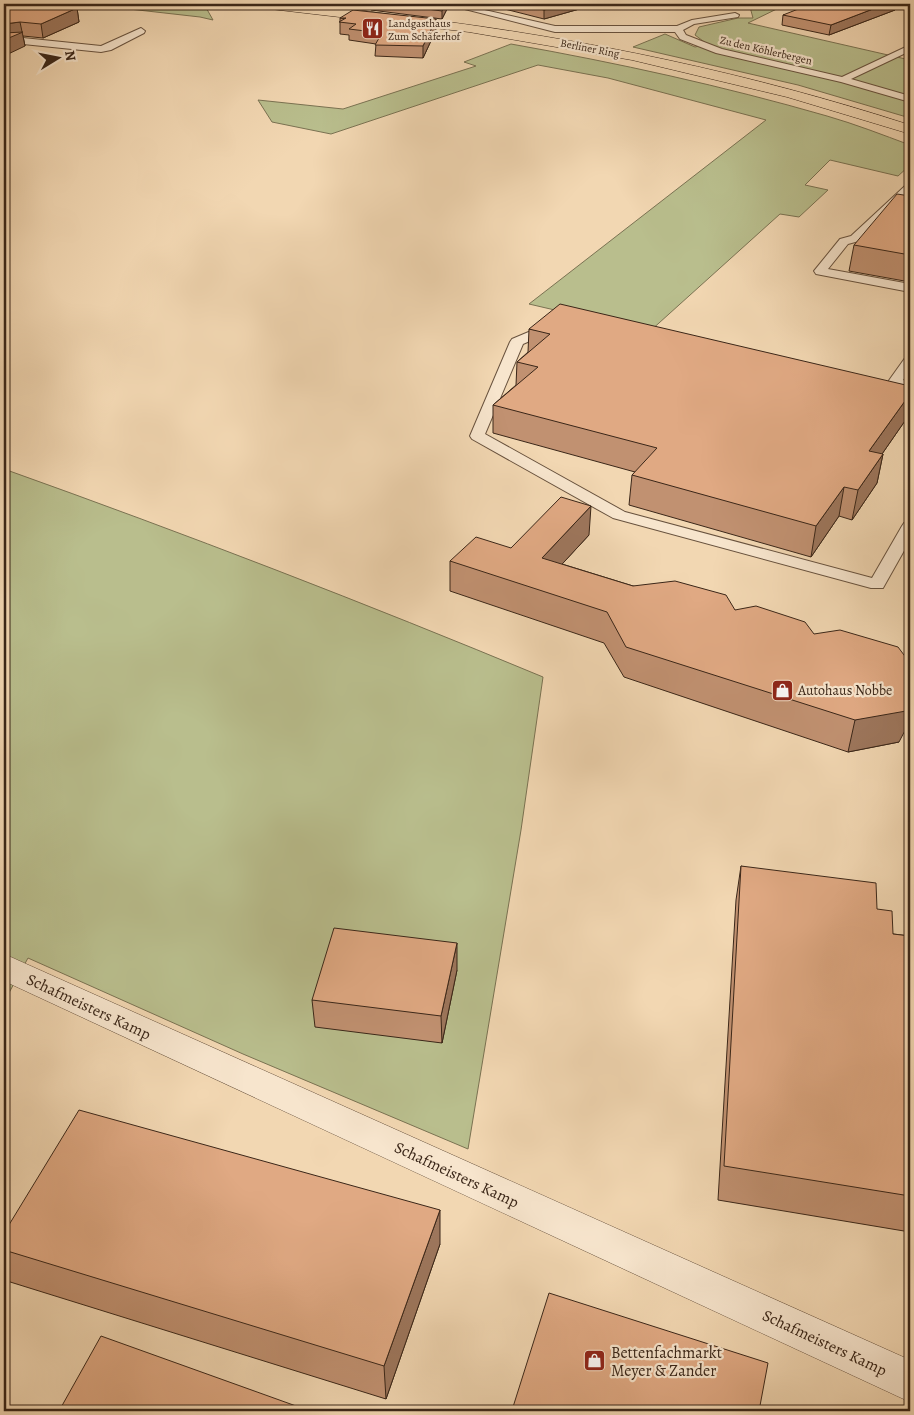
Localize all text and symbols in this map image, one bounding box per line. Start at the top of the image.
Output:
place label: Landgasthaus Zum Schäferhof [388,16,462,44]
restaurant icon: Landgasthaus Zum Schäferhof [360,17,384,41]
north arrow [32,32,82,82]
street label: Zu den Köhlerbergen [718,33,813,68]
street label: Berliner Ring [559,35,621,62]
text: N [60,49,81,63]
shop icon: Autohaus Nobbe [770,678,794,702]
place label: Autohaus Nobbe [797,681,892,700]
street label: Schafmeisters Kamp [23,968,154,1045]
street label: Schafmeisters Kamp [391,1136,522,1213]
street label: Schafmeisters Kamp [759,1304,890,1381]
place label: Bettenfachmarkt Meyer & Zander [611,1342,722,1382]
shop icon: Bettenfachmarkt Meyer & Zander [583,1349,607,1373]

